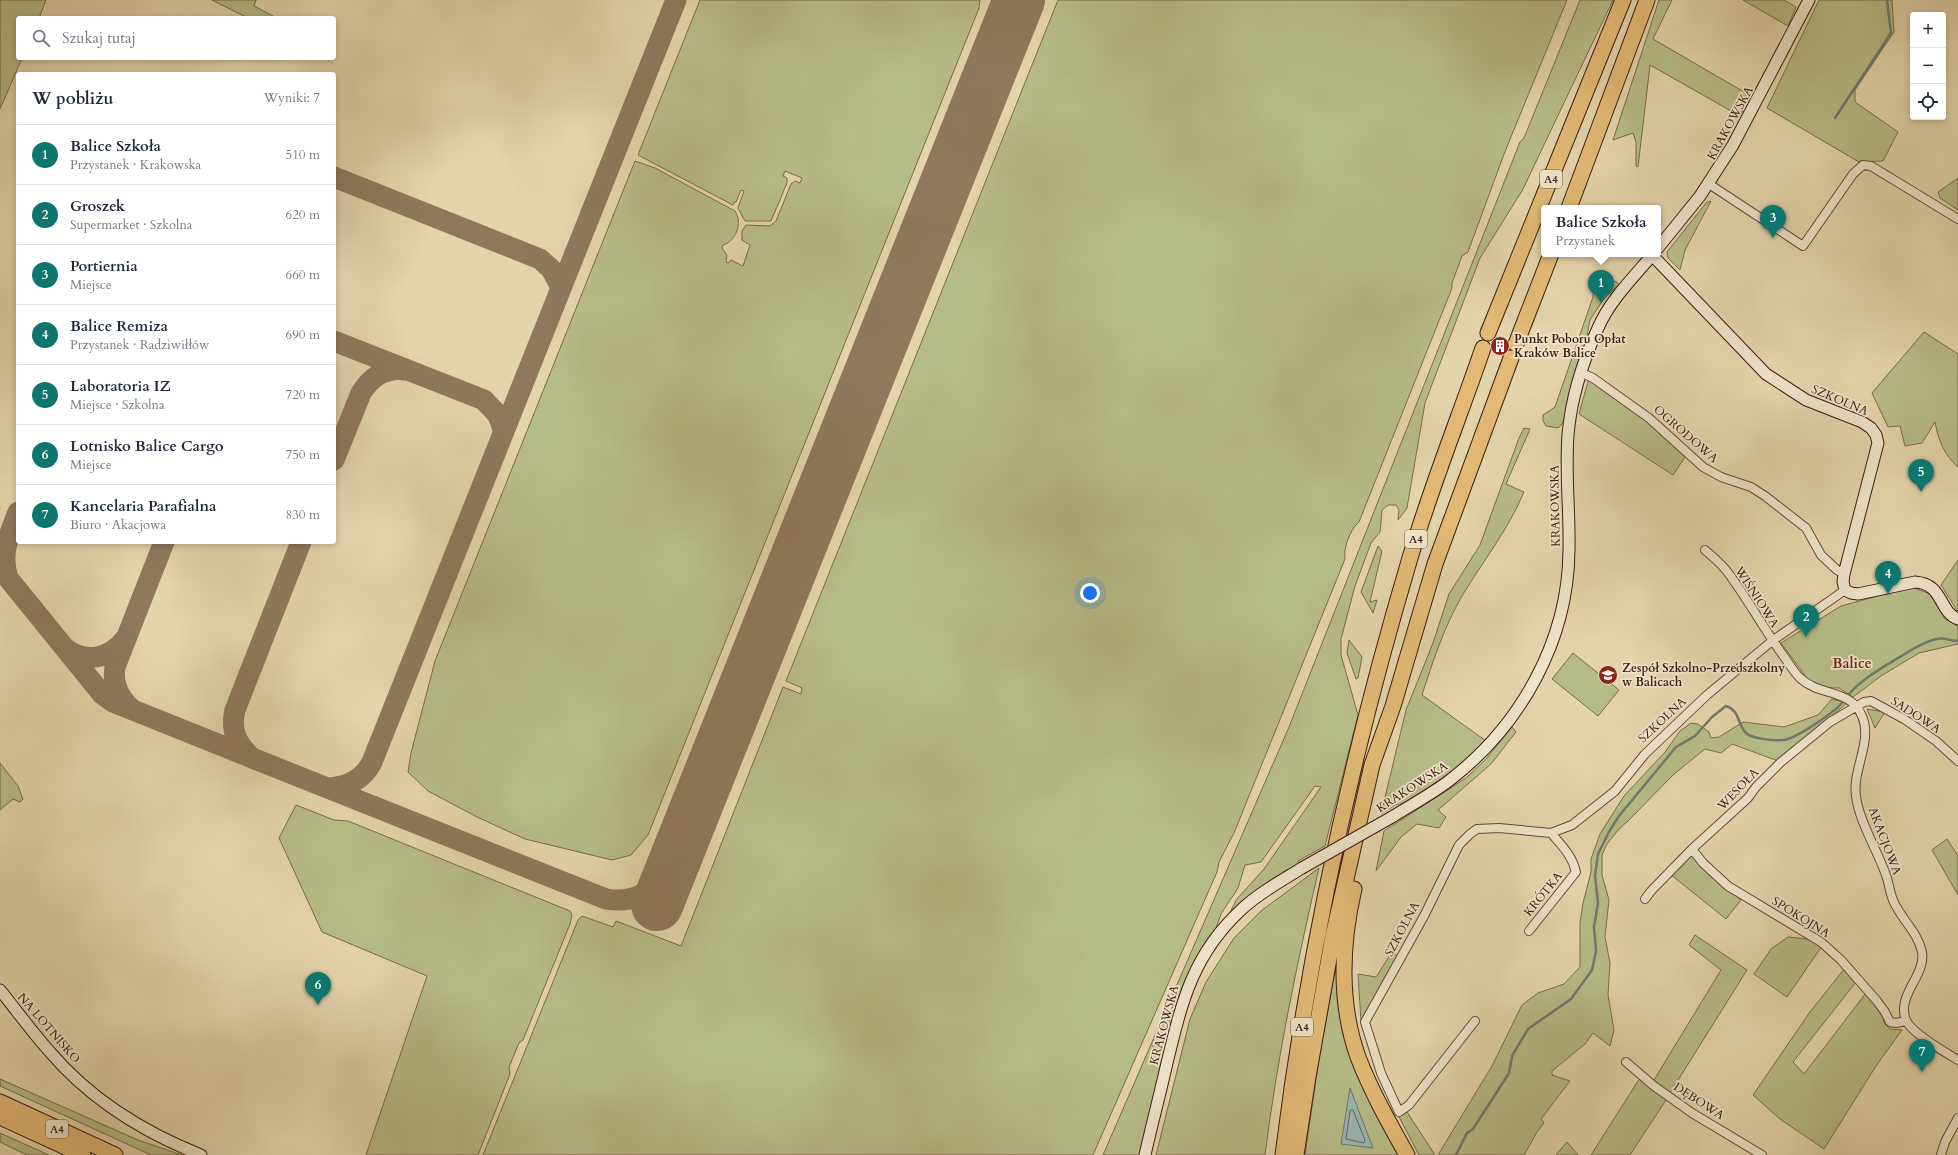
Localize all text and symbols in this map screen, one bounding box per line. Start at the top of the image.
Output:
map controls [1910,12,1946,120]
button: + [1910,12,1946,48]
search box [16,16,336,60]
icon: search [30,27,52,49]
text: Szukaj tutaj [62,28,136,48]
button: − [1910,48,1946,84]
street label: KRAKOWSKA [1703,83,1757,163]
button: locate [1910,84,1946,120]
text: W pobliżu [32,87,113,110]
text: Wyniki: 7 [264,89,320,107]
text: Balice Szkoła [70,136,161,156]
text: 1 [42,146,48,164]
text: 510 m [286,146,320,164]
text: Przystanek · Krakowska [70,156,201,174]
road number: A4 [1540,170,1562,188]
text: Groszek [70,196,125,216]
popup [1541,205,1661,257]
pin: 3 [1760,205,1786,238]
text: 2 [42,206,48,224]
text: 620 m [286,206,320,224]
text: Balice Szkoła [1556,212,1646,232]
text: Supermarket · Szkolna [70,216,192,234]
text: Przystanek [1556,232,1615,250]
text: Portiernia [70,256,138,276]
text: 3 [42,266,48,284]
text: 660 m [286,266,320,284]
pin: 1 [1588,270,1614,303]
text: Miejsce [70,276,112,294]
text: Balice Remiza [70,316,168,336]
text: 4 [42,326,48,344]
text: 690 m [286,326,320,344]
place label: Punkt Poboru Opłat Kraków Balice [1514,331,1626,361]
building icon: Punkt Poboru Opłat Kraków Balice [1489,335,1511,357]
text: Przystanek · Radziwiłłów [70,336,209,354]
text: Laboratoria IZ [70,376,171,396]
street label: SZKOLNA [1809,381,1871,419]
text: 5 [42,386,48,404]
text: 720 m [286,386,320,404]
text: Miejsce · Szkolna [70,396,165,414]
street label: OGRODOWA [1650,402,1722,467]
text: Lotnisko Balice Cargo [70,436,224,456]
text: 6 [42,446,48,464]
text: 750 m [286,446,320,464]
text: Miejsce [70,456,112,474]
pin: 5 [1908,459,1934,492]
street label: KRAKOWSKA [1546,465,1564,547]
text: Kancelaria Parafialna [70,496,217,516]
text: 7 [42,506,48,524]
text: 830 m [286,506,320,524]
text: Biuro · Akacjowa [70,516,166,534]
road number: A4 [1405,530,1427,548]
pin: 4 [1875,561,1901,594]
street label: WIŚNIOWA [1731,562,1784,631]
your location [1080,583,1100,603]
pin: 2 [1793,604,1819,637]
district label: Balice [1832,654,1872,673]
place label: Zespół Szkolno-Przedszkolny w Balicach [1622,660,1785,690]
school or university icon: Zespół Szkolno-Przedszkolny w Balicach [1597,664,1619,686]
street label: SZKOLNA [1635,693,1690,746]
street label: SADOWA [1888,693,1944,737]
street label: KRAKOWSKA [1373,758,1451,816]
street label: WESOŁA [1713,764,1762,814]
street label: AKACJOWA [1865,805,1905,878]
street label: KRÓTKA [1519,867,1566,920]
street label: SPOKOJNA [1769,893,1833,941]
street label: SZKOLNA [1381,898,1423,959]
pin: 6 [305,972,331,1005]
street label: KRAKOWSKA [1146,983,1182,1067]
street label: NA LOTNISKO [14,990,84,1066]
road number: A4 [1291,1018,1313,1036]
pin: 7 [1909,1039,1935,1072]
street label: DĘBOWA [1671,1079,1728,1124]
road number: A4 [46,1120,68,1138]

